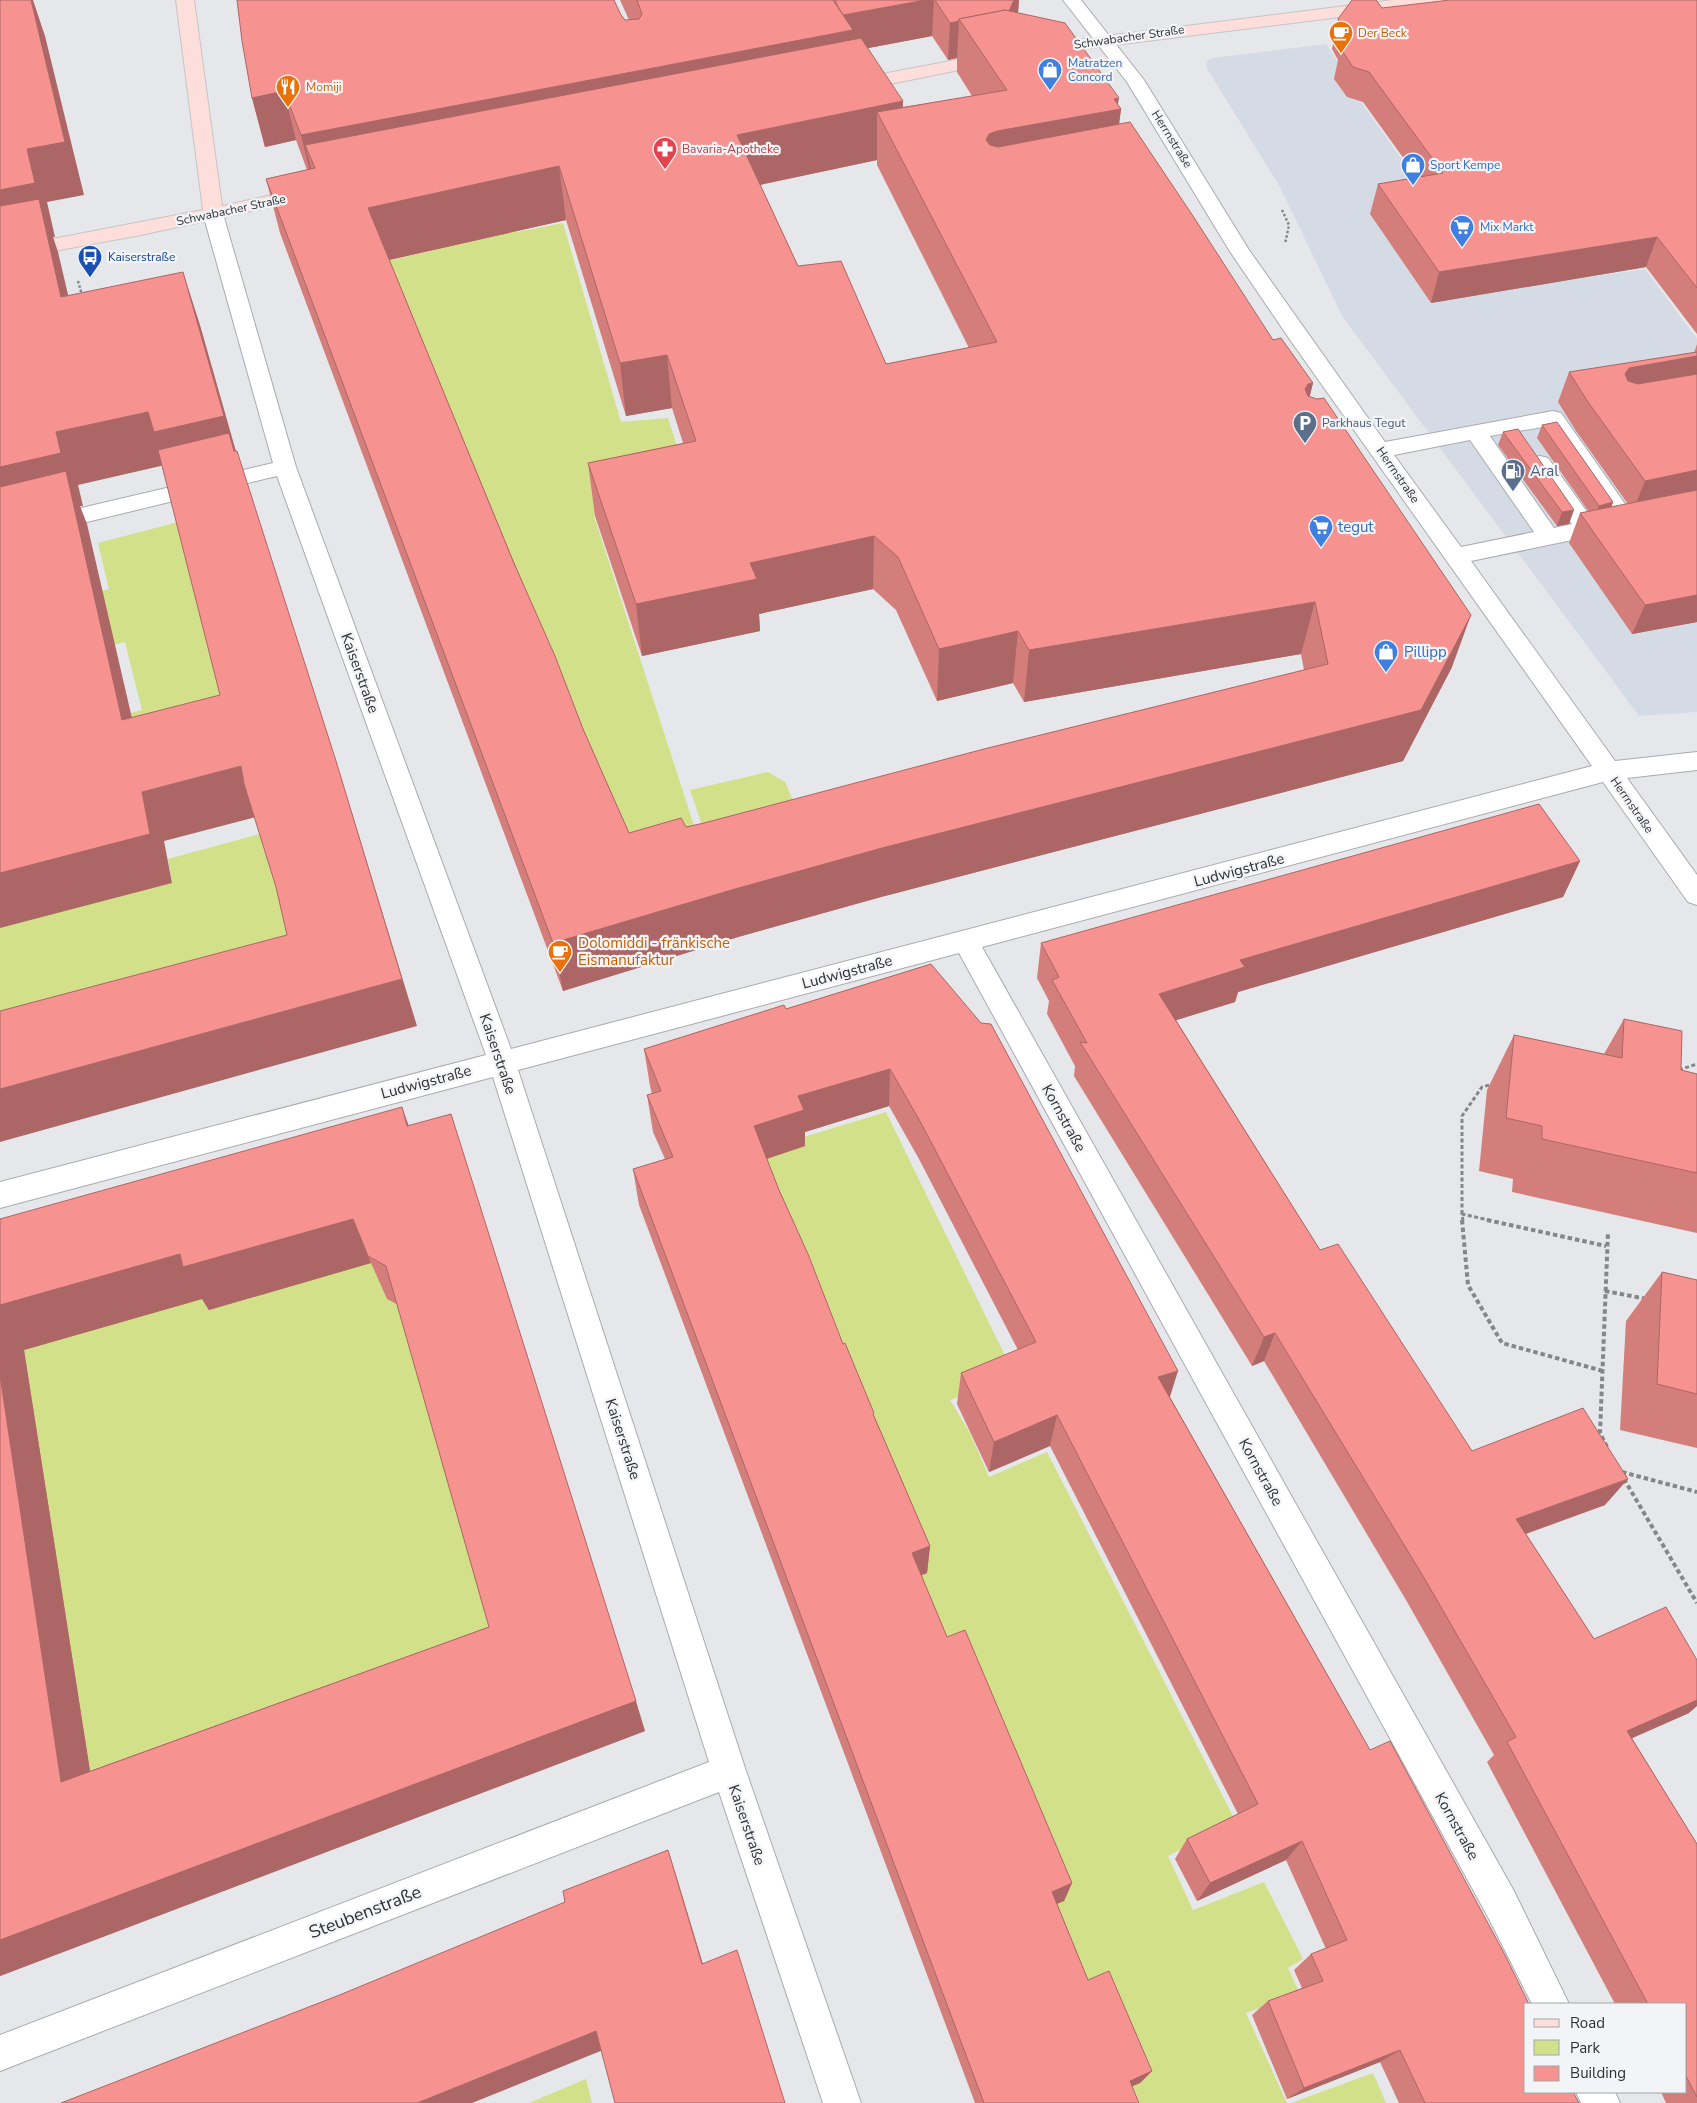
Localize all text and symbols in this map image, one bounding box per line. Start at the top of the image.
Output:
cafe icon: Der Beck [1328,20,1354,54]
street label: Schwabacher Straße [1073,21,1185,53]
place label: Der Beck [1358,25,1408,41]
place label: Matratzen Concord [1068,55,1122,85]
shop icon: Matratzen Concord [1037,57,1063,91]
restaurant icon: Momiji [275,74,301,108]
place label: Momiji [306,79,342,95]
street label: Herrnstraße [1148,107,1196,171]
pharmacy icon: Bavaria-Apotheke [652,136,678,170]
place label: Bavaria-Apotheke [682,141,779,157]
shop icon: Sport Kempe [1400,152,1426,186]
place label: Sport Kempe [1430,157,1500,173]
street label: Schwabacher Straße [175,191,287,229]
supermarket icon: Mix Markt [1449,214,1475,248]
place label: Mix Markt [1480,219,1534,235]
bus stop icon: Kaiserstraße [77,244,103,278]
place label: Kaiserstraße [108,249,175,265]
parking icon: Parkhaus Tegut [1292,410,1318,444]
place label: Parkhaus Tegut [1322,415,1406,431]
street label: Herrnstraße [1373,444,1423,506]
fuel station icon: Aral [1500,458,1526,492]
place label: Aral [1530,461,1559,481]
supermarket icon: tegut [1308,514,1334,548]
place label: tegut [1338,517,1374,537]
street label: Kaiserstraße [336,630,384,716]
shop icon: Pillipp [1373,639,1399,673]
place label: Pillipp [1404,642,1447,662]
street label: Herrnstraße [1607,774,1657,836]
street label: Ludwigstraße [1192,848,1286,892]
place label: Dolomiddi - fränkische Eismanufaktur [578,933,730,970]
cafe icon: Dolomiddi - fränkische Eismanufaktur [547,939,573,973]
street label: Ludwigstraße [800,950,894,994]
street label: Kaiserstraße [475,1011,521,1097]
street label: Ludwigstraße [379,1060,473,1104]
street label: Kornstraße [1037,1081,1091,1155]
street label: Kaiserstraße [600,1396,646,1482]
street label: Kornstraße [1234,1435,1288,1509]
street label: Kaiserstraße [724,1782,770,1868]
street label: Kornstraße [1430,1789,1484,1863]
street label: Steubenstraße [305,1880,425,1944]
legend [1524,2003,1687,2093]
text: Road [1570,2013,1605,2033]
text: Park [1570,2038,1600,2058]
text: Building [1570,2063,1626,2083]

